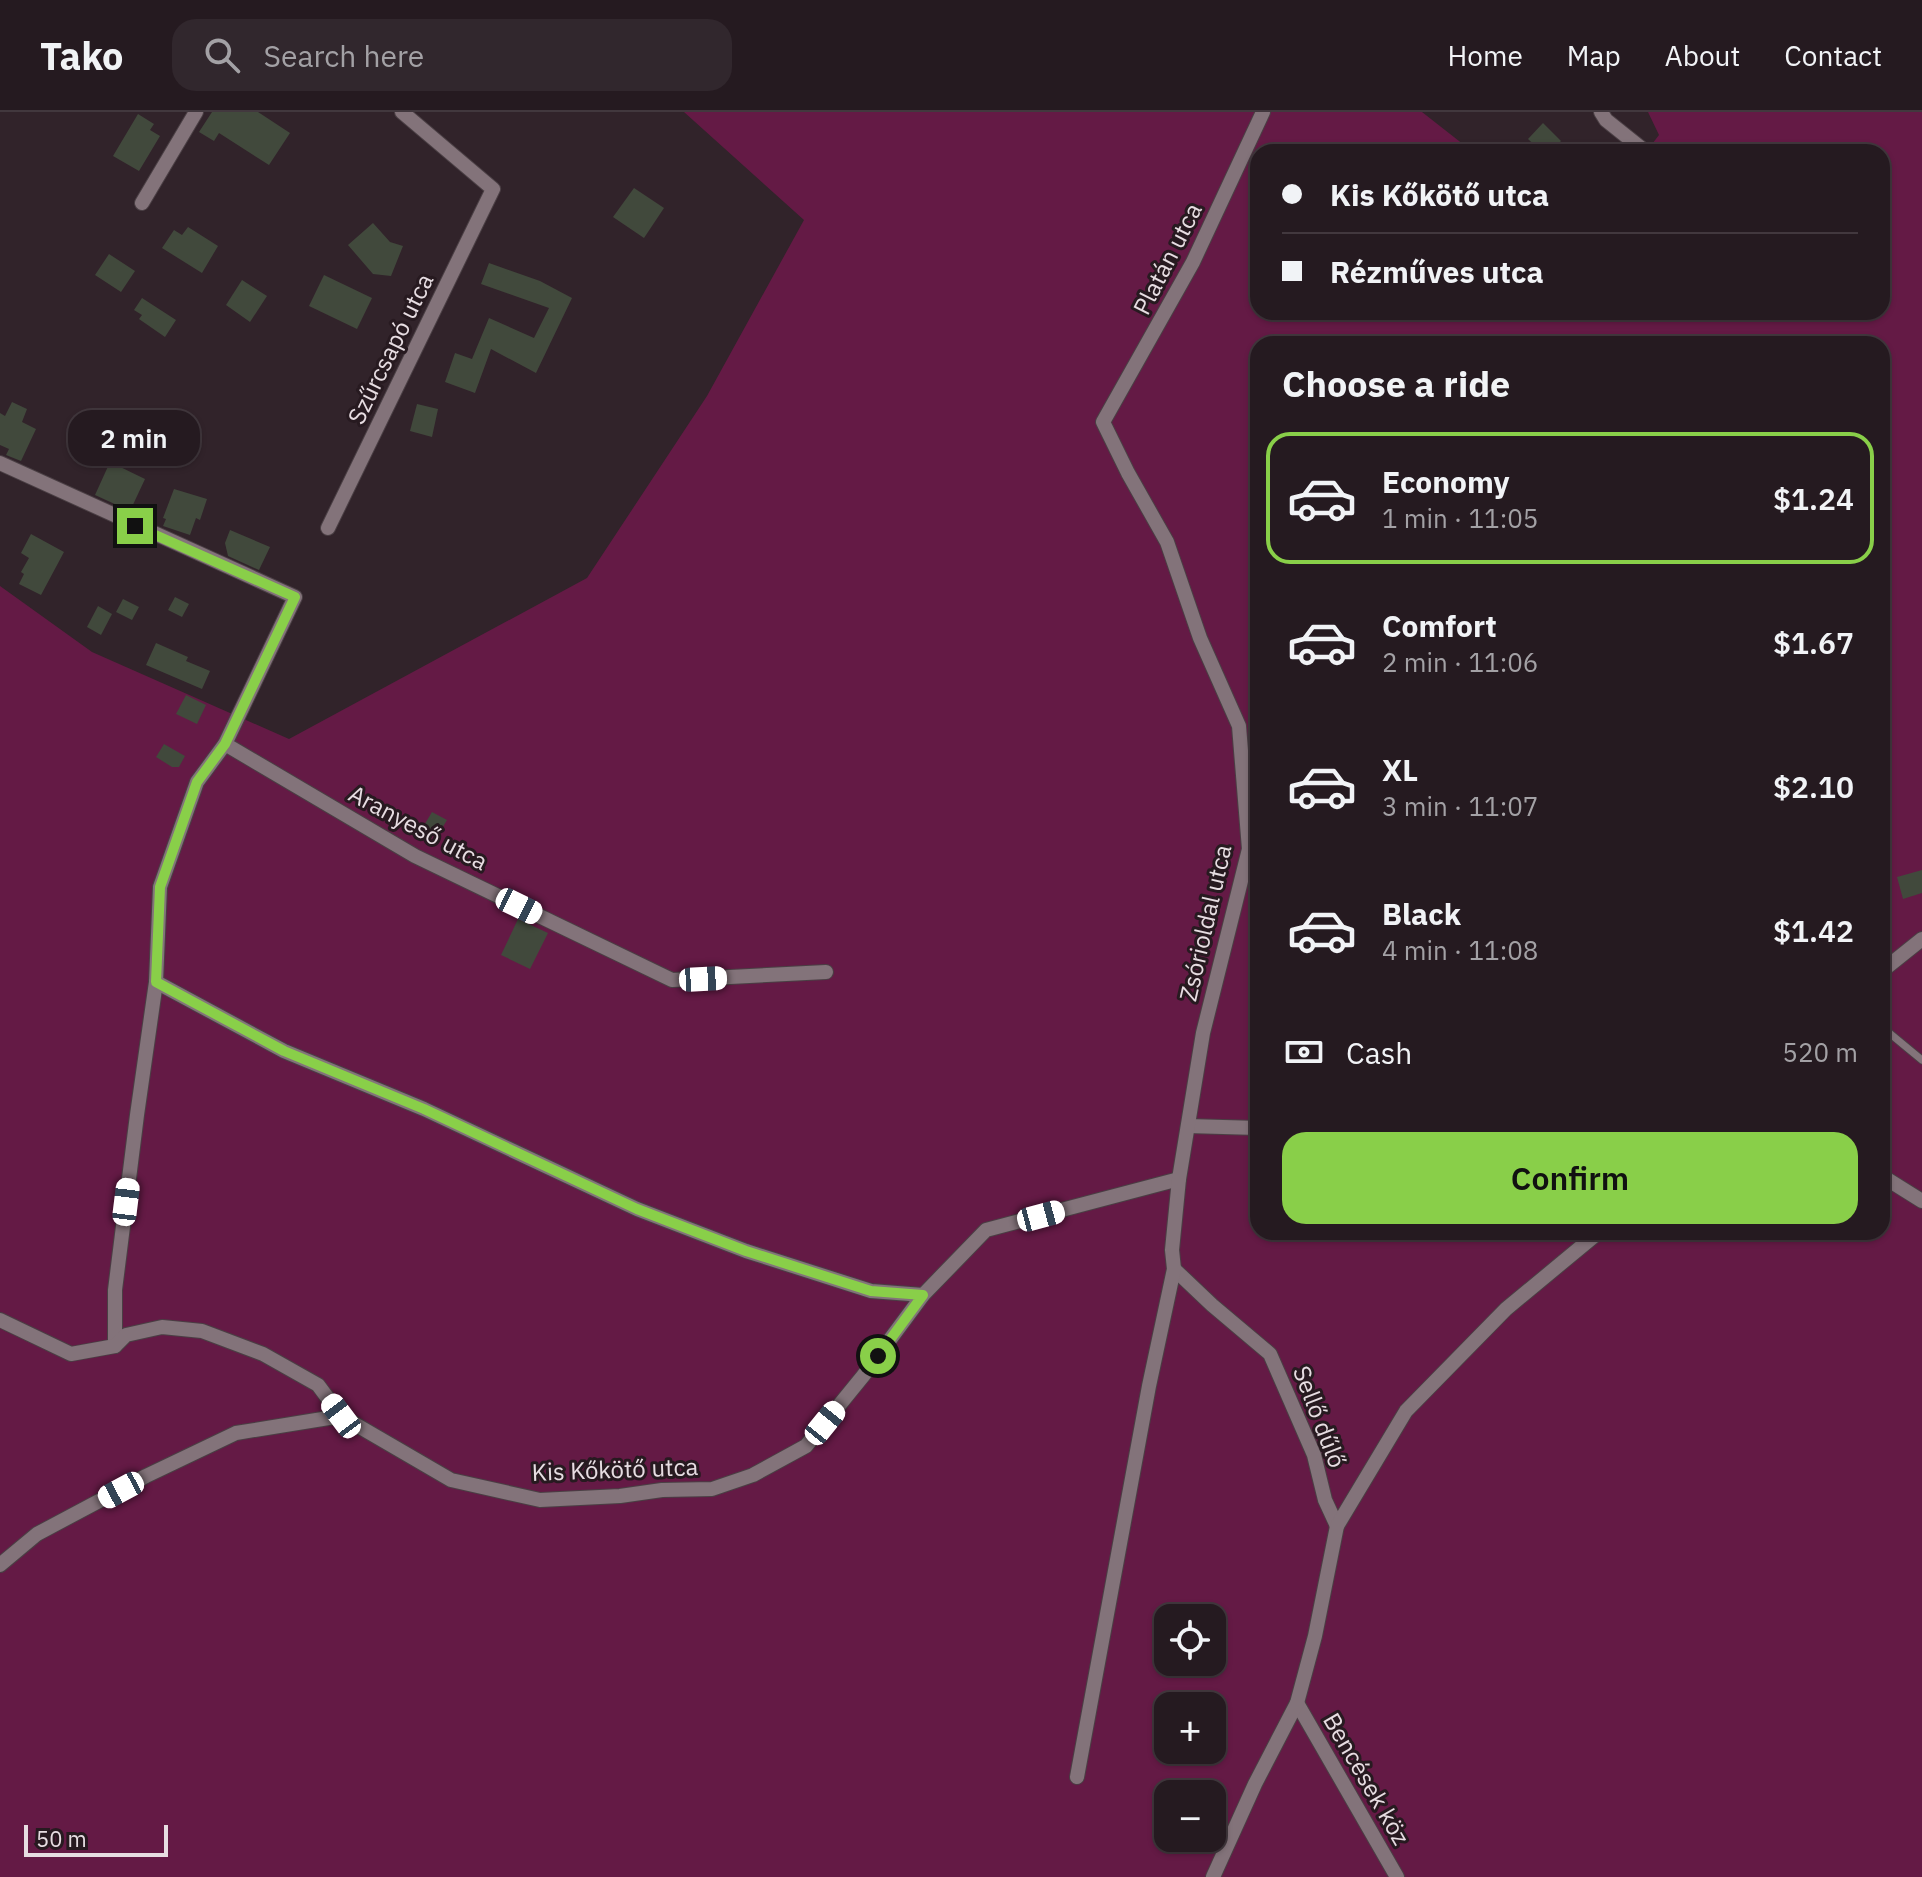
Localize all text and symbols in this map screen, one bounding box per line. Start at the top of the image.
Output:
search box [172,19,732,91]
text: Tako [40,31,124,80]
icon: search [200,33,244,77]
text: Search here [264,36,424,75]
text: Home [1447,37,1523,74]
text: Map [1567,37,1621,74]
text: About [1665,37,1740,74]
text: Contact [1784,37,1882,74]
text: Kis Kőkötő utca [1330,175,1549,214]
street label: Platán utca [1125,197,1209,320]
text: Rézműves utca [1330,252,1544,291]
street label: Szűrcsapó utca [340,268,440,429]
text: Choose a ride [1282,360,1510,407]
callout: 2 min [69,410,201,466]
text: 2 min [100,421,168,455]
icon: car [1286,462,1358,534]
text: Economy [1382,462,1510,501]
text: $1.24 [1773,479,1854,518]
text: 1 min · 11:05 [1382,501,1538,535]
route end [117,508,153,544]
icon: car [1286,606,1358,678]
text: Comfort [1382,606,1497,645]
text: $1.67 [1773,623,1854,662]
text: 2 min · 11:06 [1382,645,1538,679]
icon: car [1286,750,1358,822]
text: XL [1382,750,1418,789]
text: $2.10 [1773,767,1854,806]
street label: Aranyeső utca [343,777,494,877]
text: 3 min · 11:07 [1382,789,1538,823]
street label: Zsórioldal utca [1171,841,1239,1004]
car [492,885,546,927]
icon: car [1286,894,1358,966]
text: Black [1382,894,1461,933]
text: $1.42 [1773,911,1854,950]
text: 4 min · 11:08 [1382,933,1538,967]
car [678,966,728,992]
icon: cash [1282,1030,1326,1074]
text: Cash [1346,1033,1412,1072]
text: 520 m [1782,1035,1858,1069]
button: Confirm [1282,1132,1858,1224]
car [111,1177,141,1227]
car [1015,1198,1067,1234]
route start [860,1338,896,1374]
street label: Sellő dűlő [1286,1361,1354,1472]
car [317,1390,365,1442]
car [801,1397,849,1449]
street label: Kis Kőkötő utca [531,1450,699,1488]
car [94,1468,148,1512]
map controls [1154,1604,1226,1852]
button: locate [1154,1604,1226,1676]
button: + [1154,1692,1226,1764]
street label: Bencések köz [1316,1707,1418,1850]
button: − [1154,1780,1226,1852]
scale bar [24,1821,168,1857]
text: 50 m [36,1824,87,1853]

